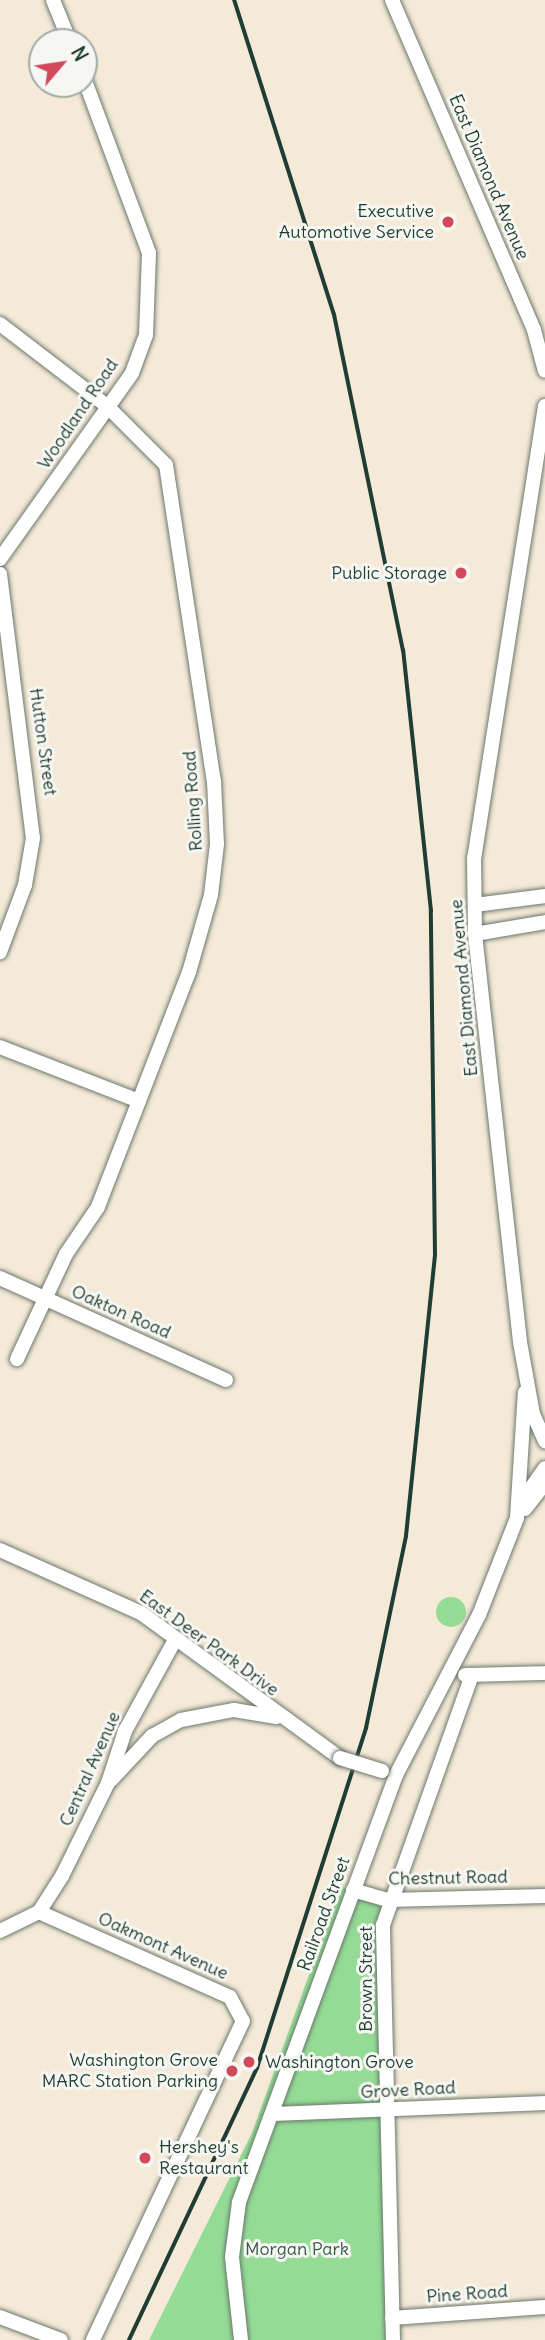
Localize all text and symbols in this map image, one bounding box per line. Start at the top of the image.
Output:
north arrow [28,28,98,98]
text: N [66,42,93,65]
street label: East Diamond Avenue [444,91,534,263]
place label: Executive Automotive Service [279,201,434,244]
marker: Executive Automotive Service [440,214,456,230]
street label: Woodland Road [33,355,123,473]
place label: Public Storage [331,562,447,584]
marker: Public Storage [453,565,469,581]
street label: Hutton Street [25,687,61,797]
street label: Rolling Road [179,750,207,852]
street label: East Diamond Avenue [445,899,483,1077]
street label: Oakton Road [68,1280,174,1344]
street label: East Deer Park Drive [135,1585,283,1701]
street label: Central Avenue [55,1708,125,1830]
street label: Railroad Street [293,1854,355,1974]
street label: Chestnut Road [388,1866,508,1890]
street label: Oakmont Avenue [95,1908,231,1984]
street label: Brown Street [355,1926,377,2032]
place label: Washington Grove MARC Station Parking [42,2050,218,2092]
place label: Washington Grove [265,2051,414,2073]
marker: Washington Grove [239,2052,259,2072]
marker: Washington Grove MARC Station Parking [224,2063,240,2079]
street label: Grove Road [360,2077,456,2103]
place label: Hershey's Restaurant [159,2137,248,2180]
marker: Hershey's Restaurant [137,2150,153,2166]
park label: Morgan Park [245,2238,349,2260]
street label: Pine Road [426,2280,508,2308]

